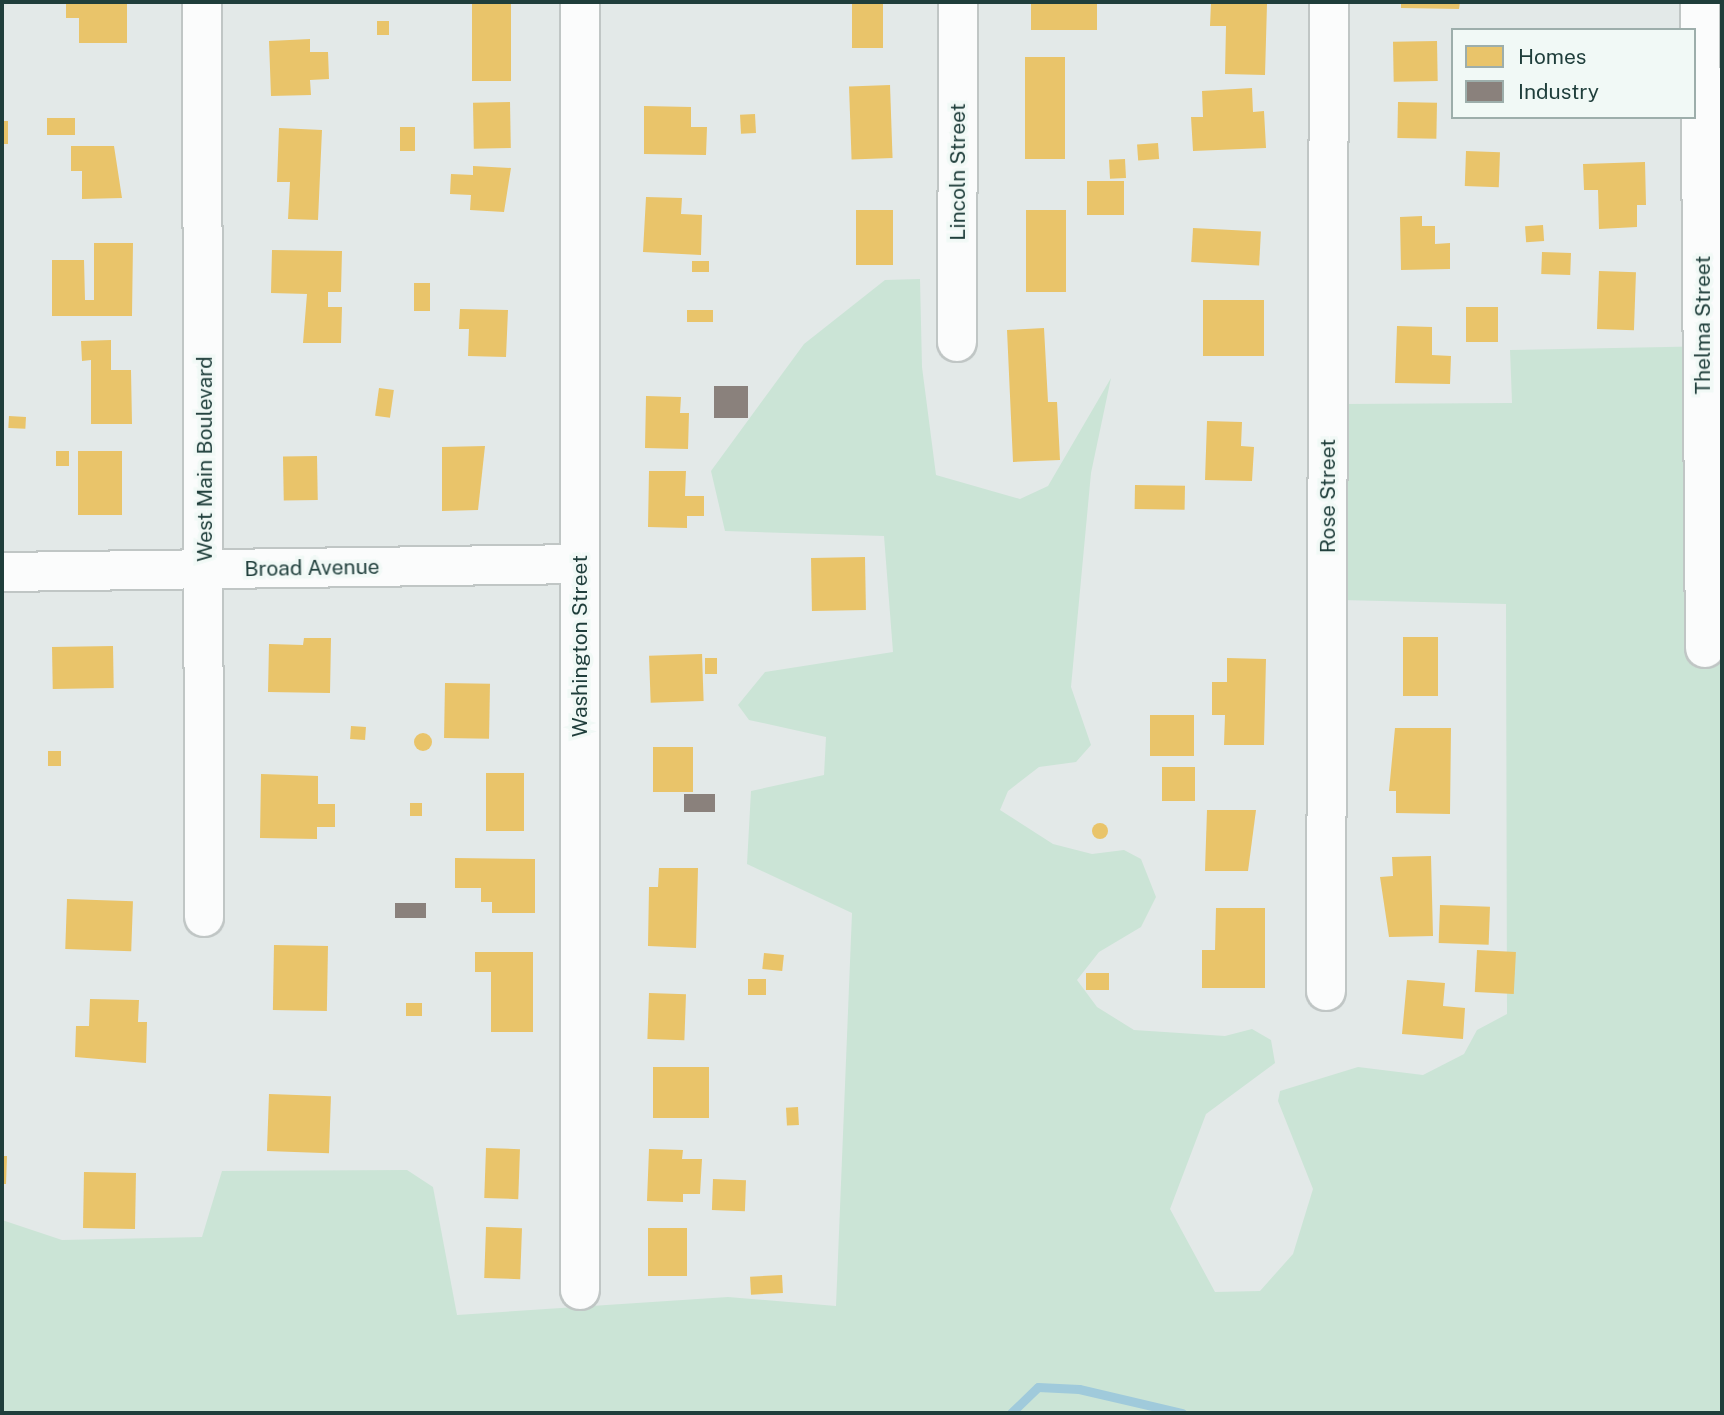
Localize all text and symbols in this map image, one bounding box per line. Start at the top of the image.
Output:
legend [1451,28,1696,119]
text: Homes [1518,44,1586,69]
text: Industry [1518,79,1599,104]
street label: Lincoln Street [945,103,971,241]
street label: Thelma Street [1690,256,1716,394]
street label: West Main Boulevard [192,356,218,562]
street label: Rose Street [1315,439,1341,553]
street label: Broad Avenue [244,554,380,582]
street label: Washington Street [567,555,593,737]

